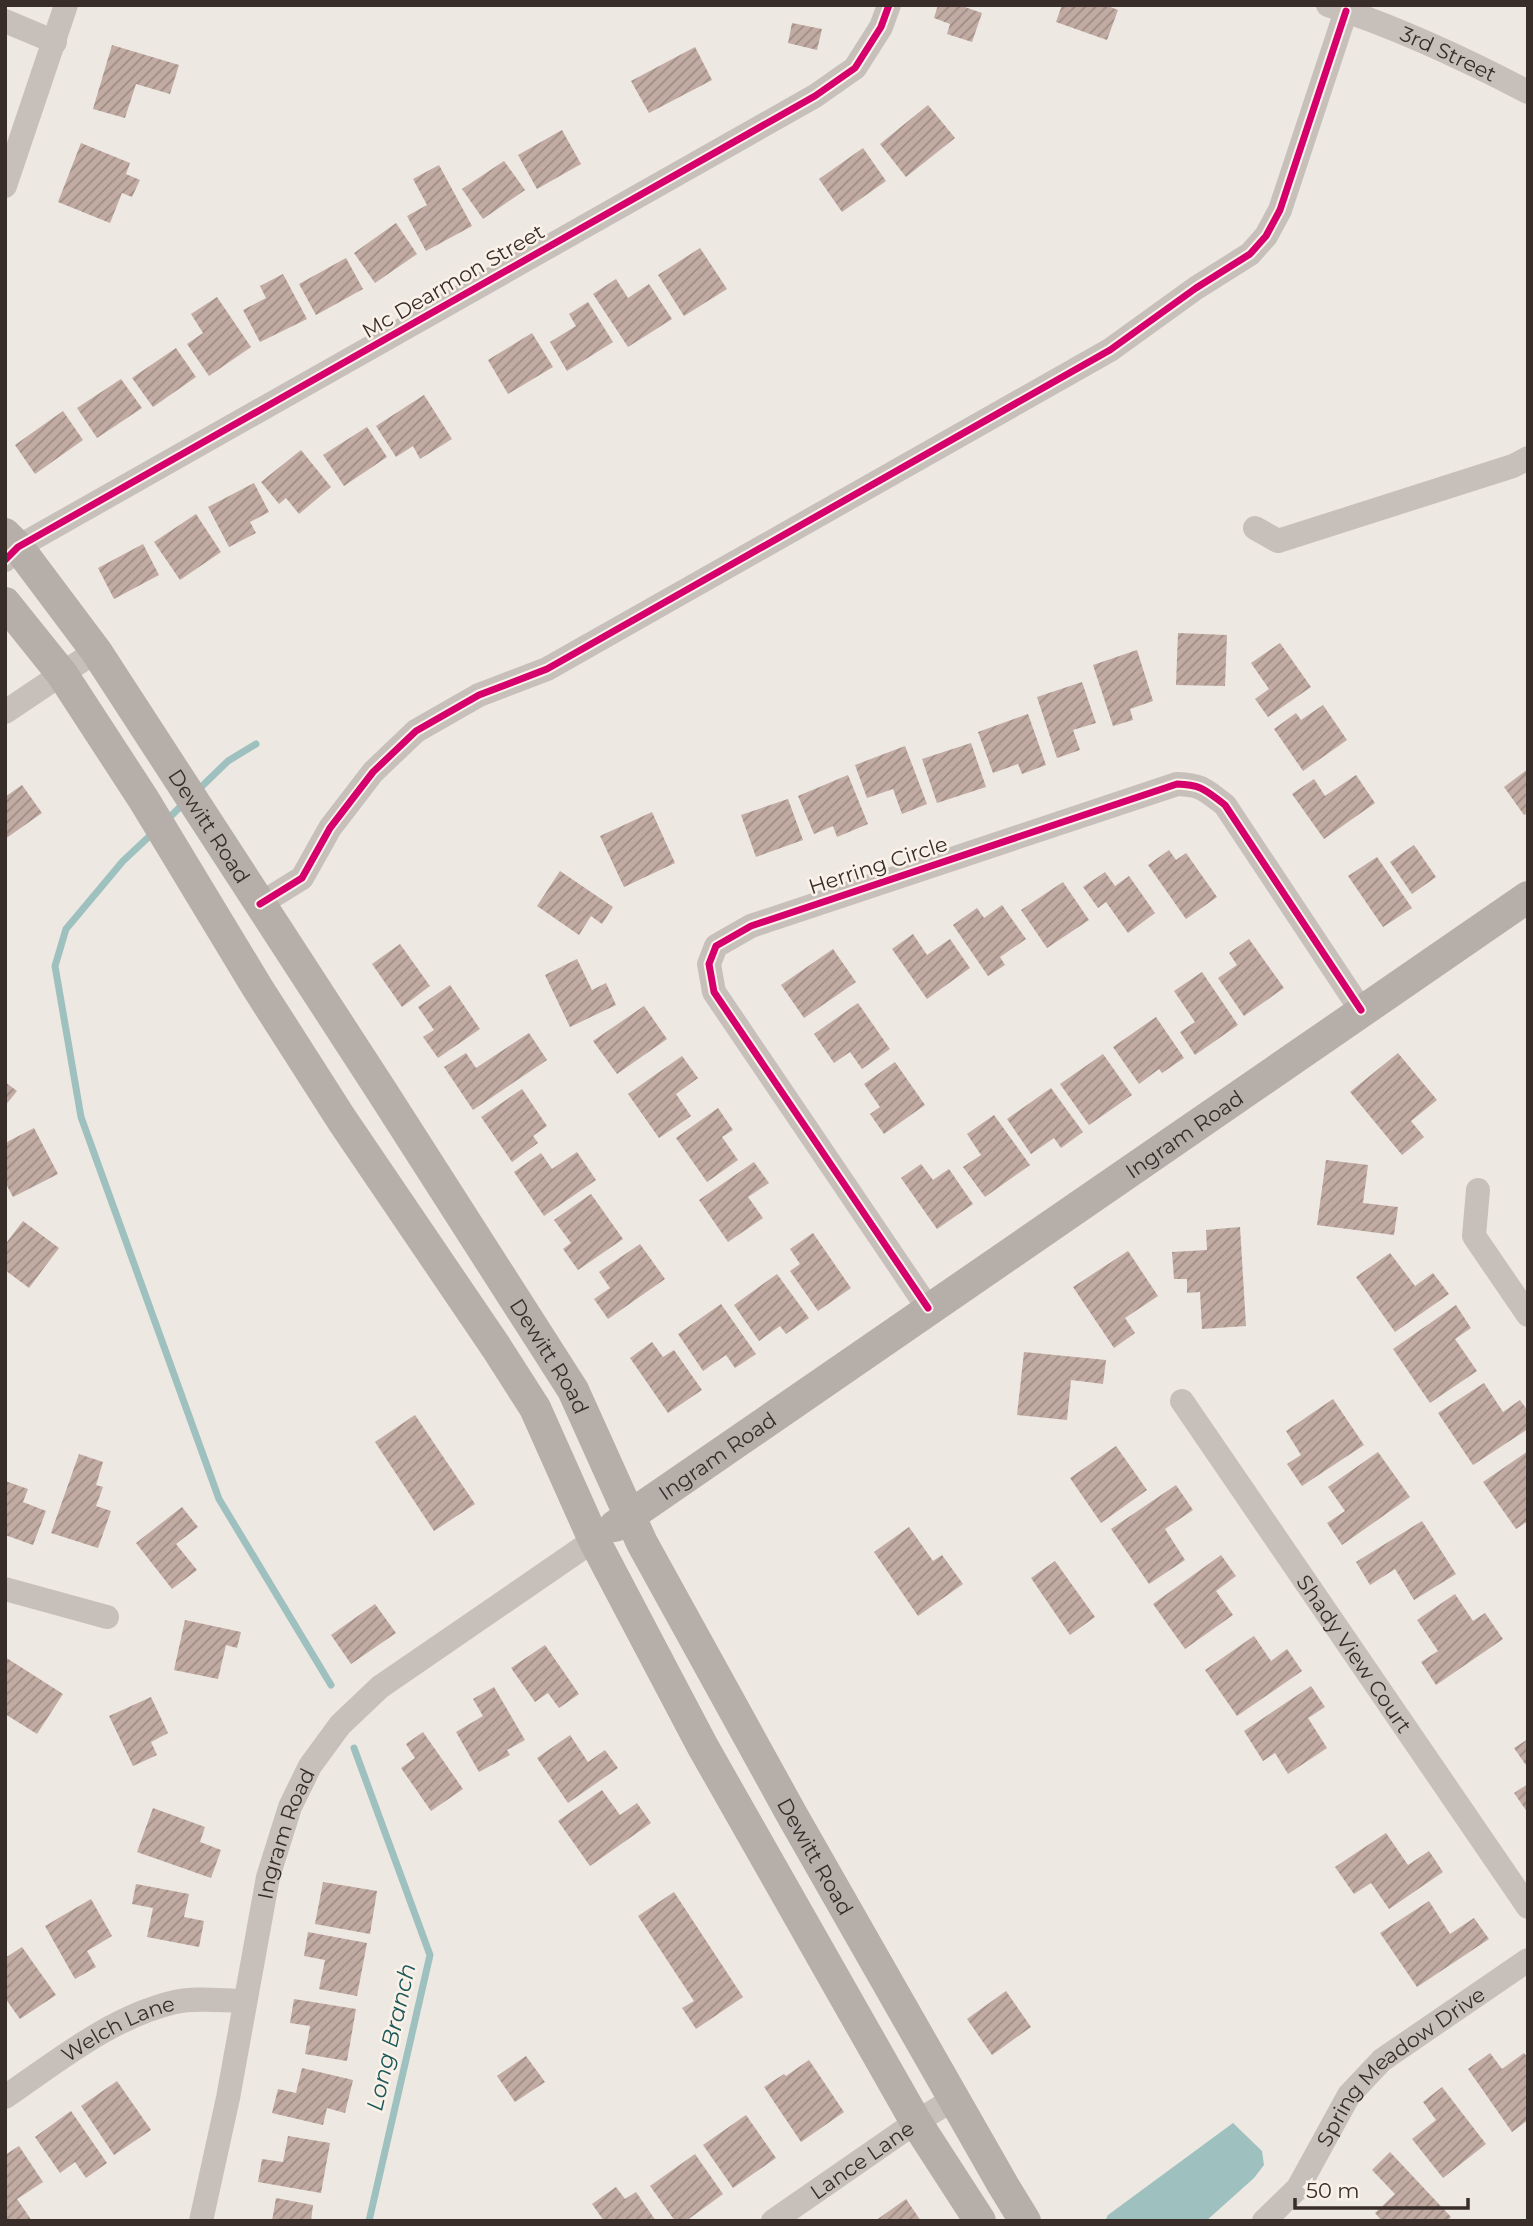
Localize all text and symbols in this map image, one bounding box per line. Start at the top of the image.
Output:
street label: 3rd Street [1397,20,1501,86]
street label: Mc Dearmon Street [357,219,549,343]
street label: Dewitt Road [163,764,256,888]
street label: Herring Circle [805,831,951,899]
street label: Ingram Road [1120,1085,1248,1183]
street label: Dewitt Road [505,1294,594,1418]
street label: Ingram Road [653,1406,781,1505]
street label: Shady View Court [1292,1570,1418,1737]
street label: Ingram Road [252,1764,320,1901]
street label: Dewitt Road [772,1793,859,1919]
water label: Long Branch [360,1960,422,2114]
street label: Spring Meadow Drive [1311,1981,1489,2151]
street label: Welch Lane [57,1990,177,2067]
street label: Lance Lane [805,2115,918,2204]
scale bar [1295,2166,1468,2210]
text: 50 m [1306,2178,1360,2203]

